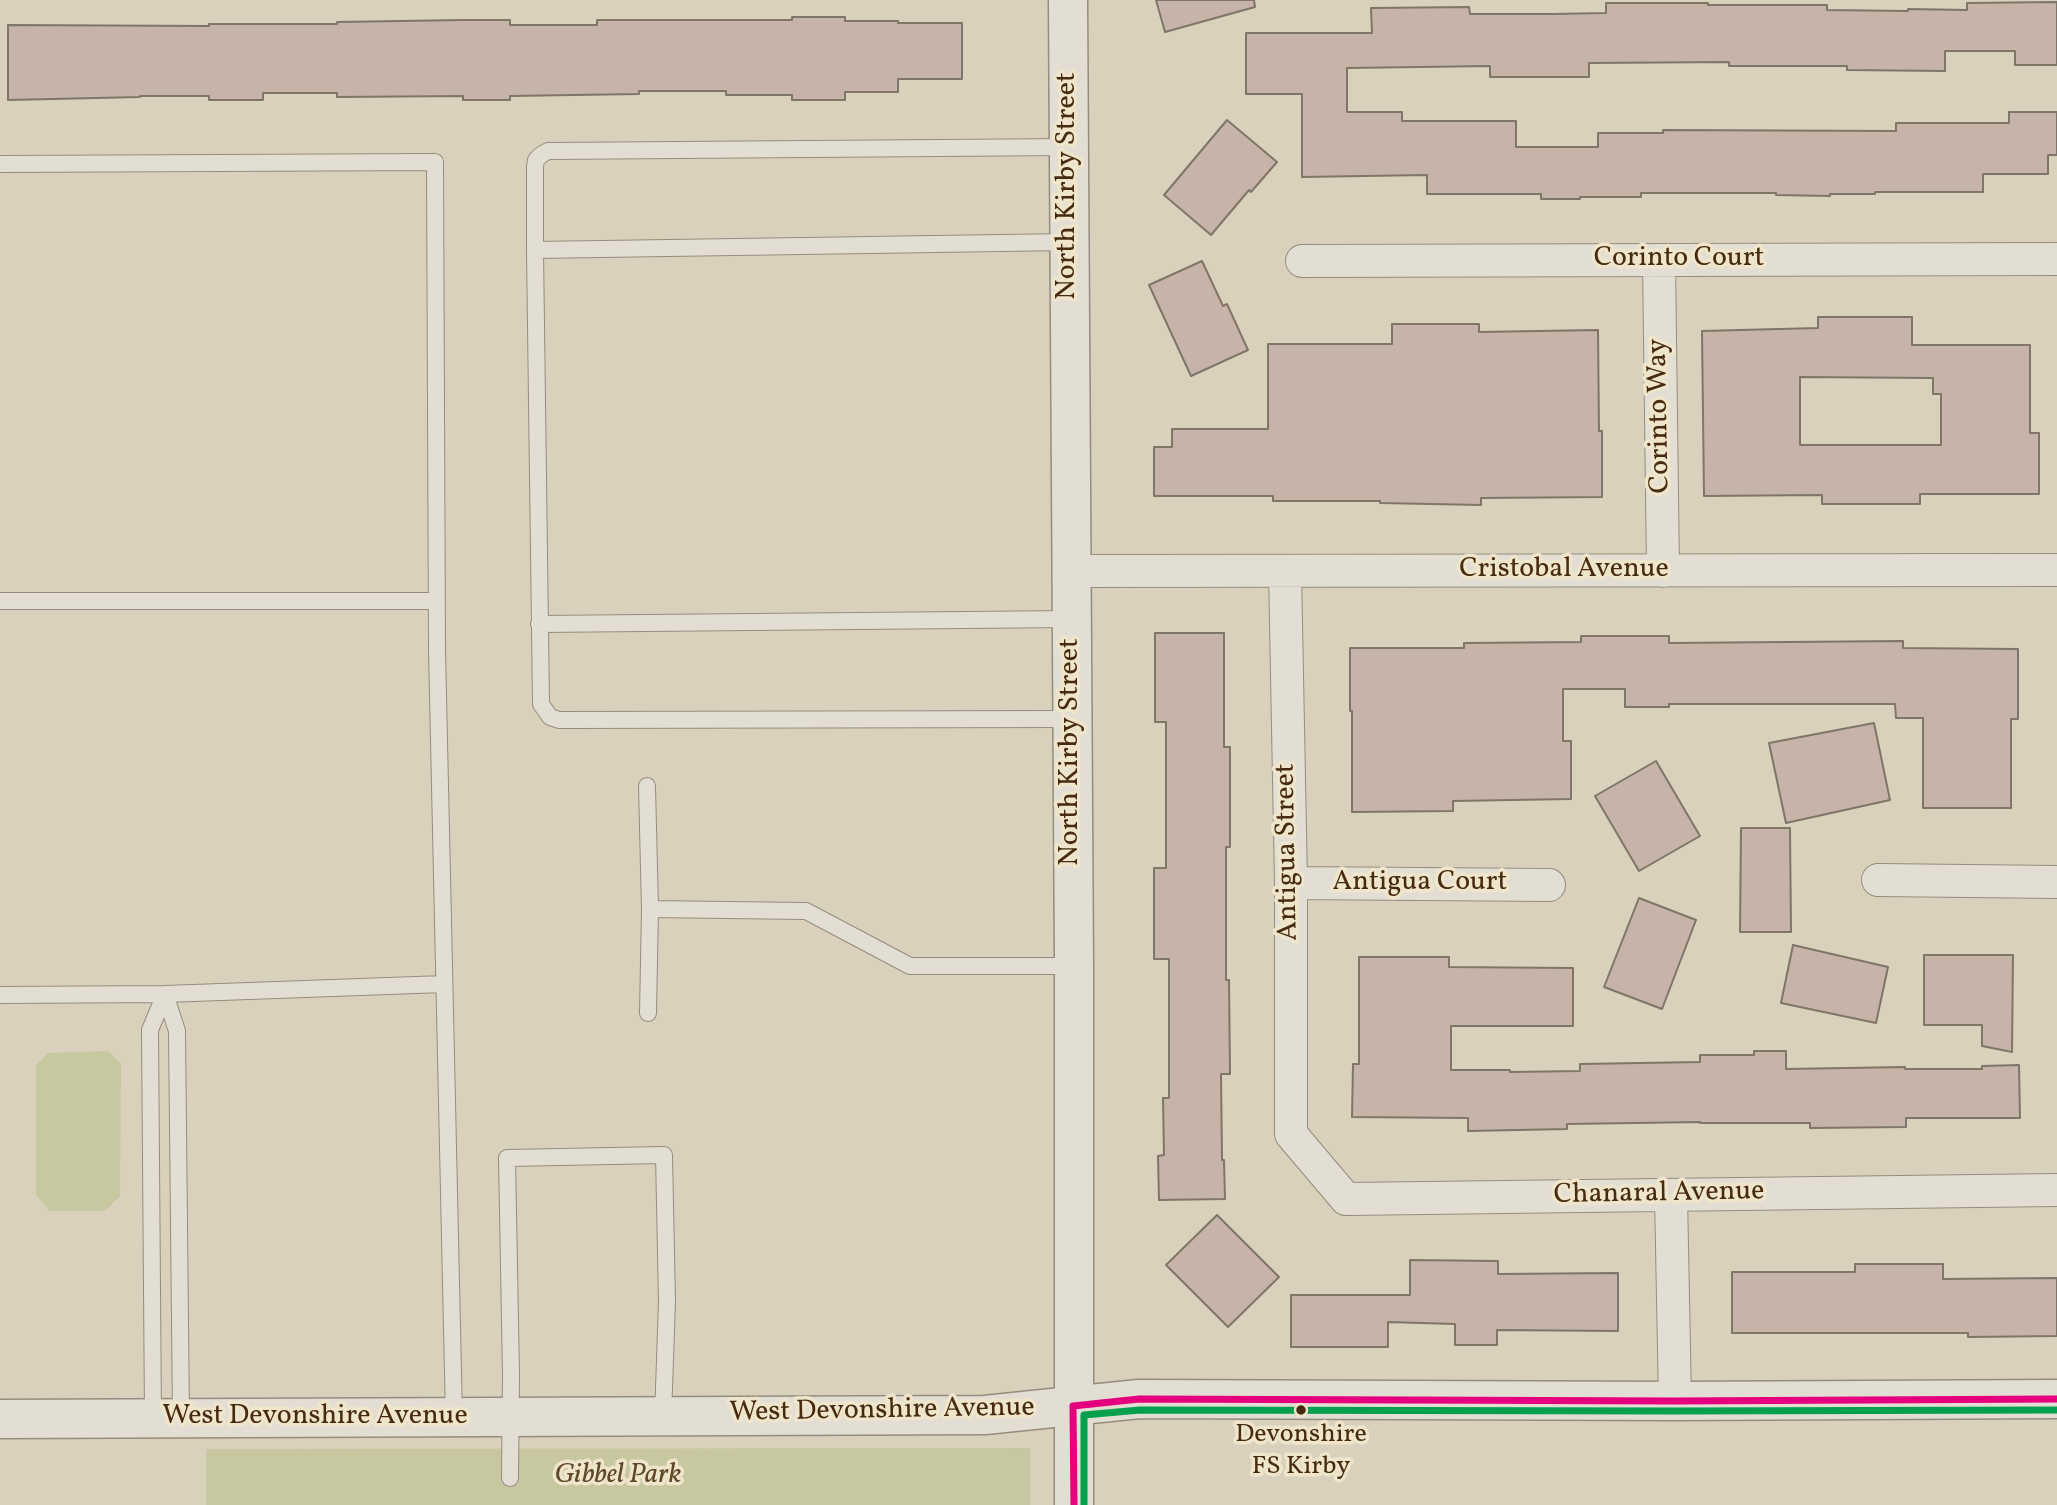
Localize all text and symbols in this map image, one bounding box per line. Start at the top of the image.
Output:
street label: North Kirby Street [1052,72,1086,300]
street label: Corinto Court [1594,243,1764,277]
street label: Corinto Way [1643,338,1679,494]
street label: Cristobal Avenue [1459,554,1669,588]
street label: North Kirby Street [1055,638,1089,866]
street label: Antigua Street [1271,763,1307,941]
street label: Antigua Court [1333,867,1507,901]
street label: Chanaral Avenue [1553,1176,1765,1214]
street label: West Devonshire Avenue [729,1393,1035,1431]
street label: West Devonshire Avenue [162,1401,468,1435]
marker: Devonshire FS Kirby [1294,1403,1308,1417]
place label: Devonshire FS Kirby [1235,1420,1367,1482]
park label: Gibbel Park [554,1460,682,1494]

